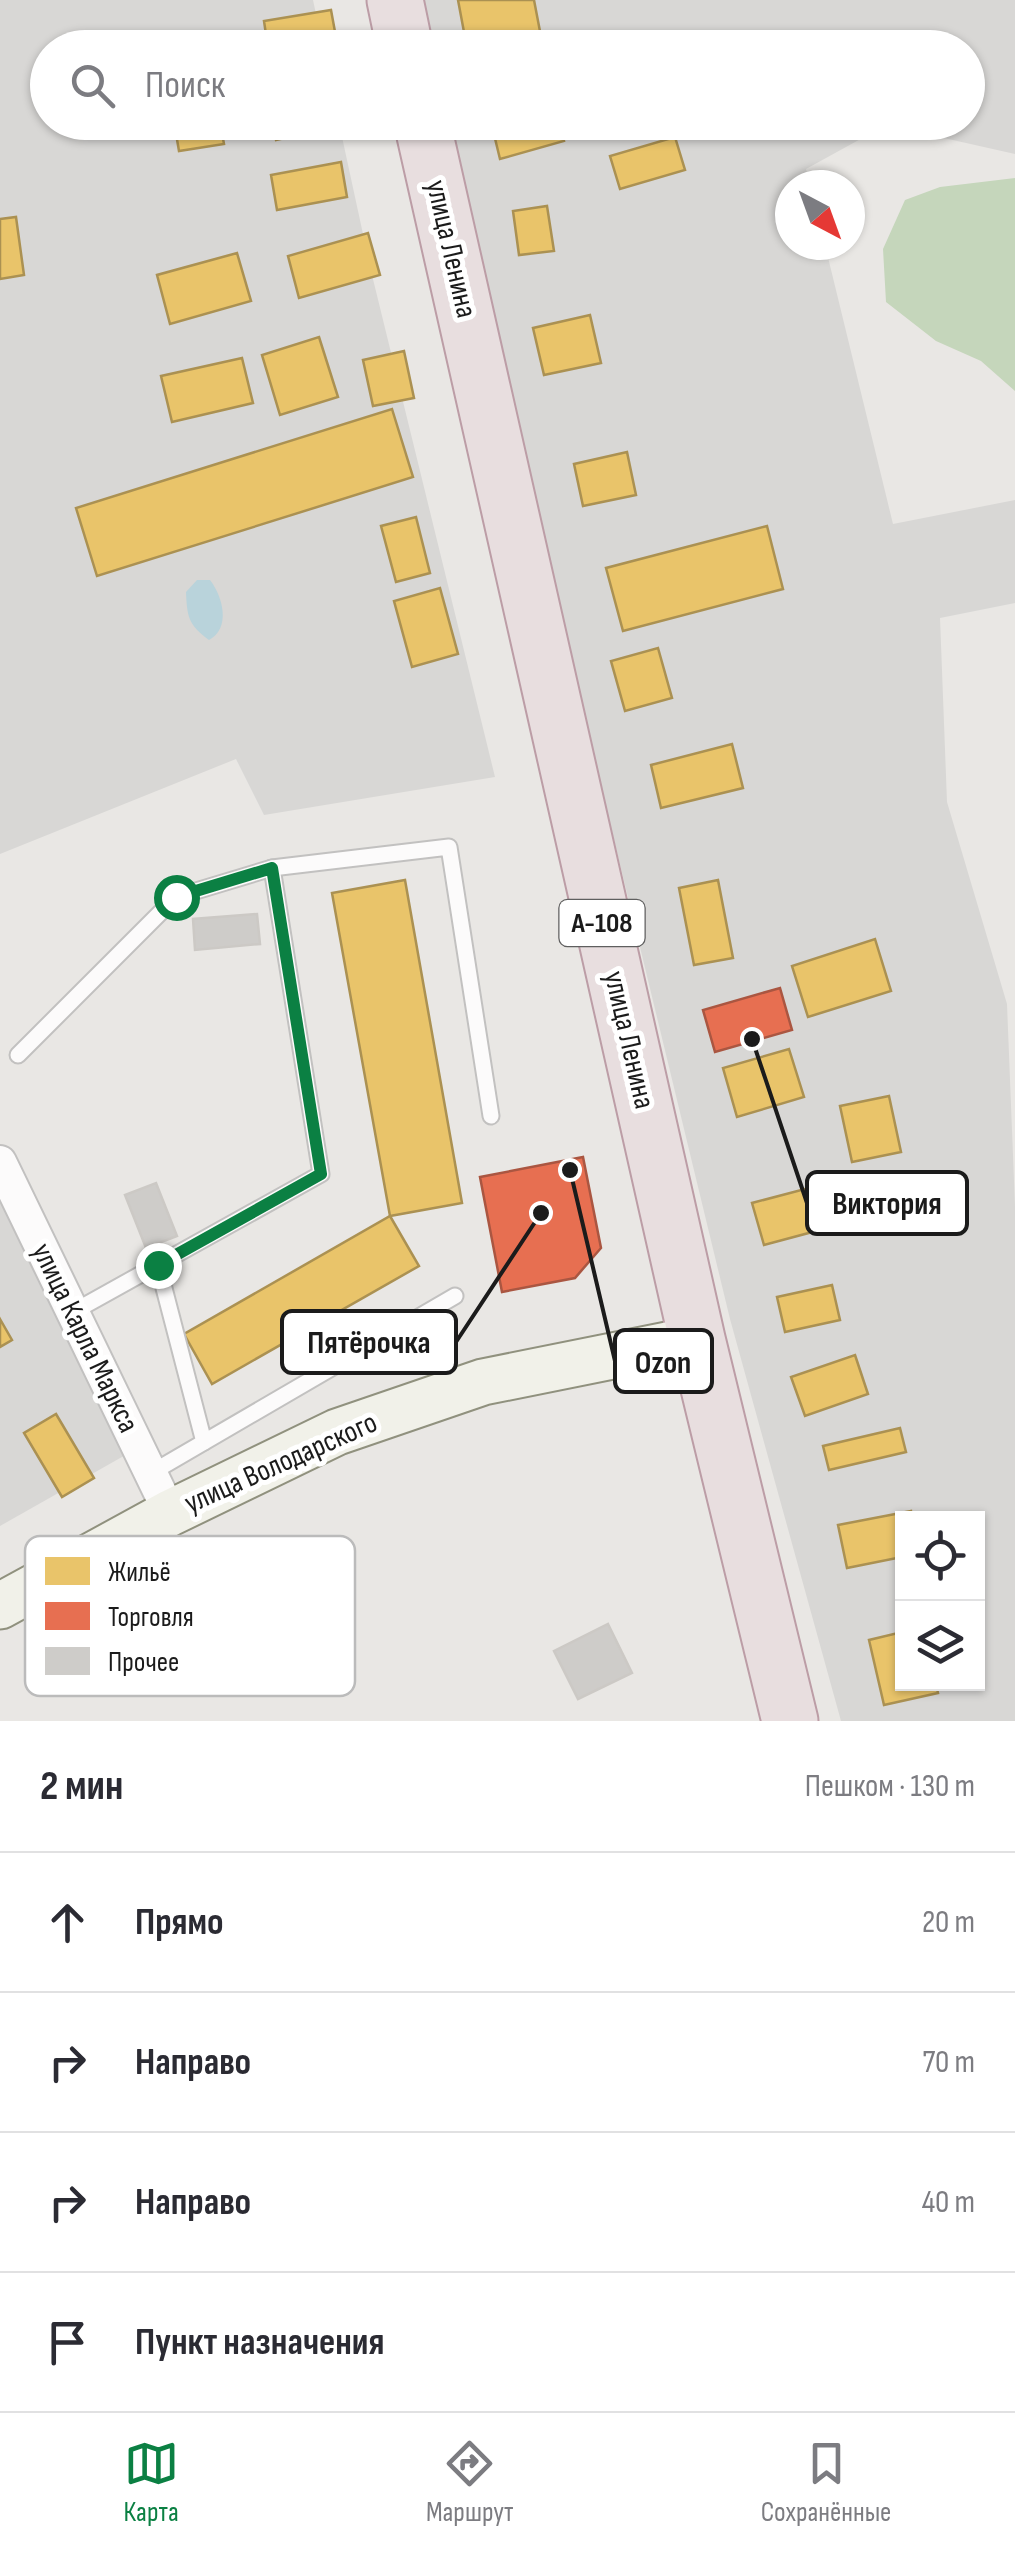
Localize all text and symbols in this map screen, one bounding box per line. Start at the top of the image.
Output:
search box [30,30,985,140]
icon: search [65,58,120,113]
text: Поиск [145,63,225,108]
north arrow [775,170,865,260]
street label: улица Ленина [418,177,484,321]
route start [154,875,200,921]
road number: А-108 [560,900,644,946]
street label: улица Ленина [596,968,662,1112]
callout: Виктория [807,1172,967,1234]
text: Виктория [832,1185,942,1224]
street label: улица Карла Маркса [24,1237,146,1439]
route end [136,1243,182,1289]
callout: Пятёрочка [282,1311,456,1373]
text: Пятёрочка [307,1324,431,1363]
callout: Ozon [615,1330,712,1392]
text: Ozon [635,1344,691,1383]
street label: улица Володарского [179,1404,383,1522]
map controls [895,1511,985,1691]
button: locate [895,1511,985,1601]
legend [25,1536,355,1696]
text: Жильё [108,1556,171,1589]
text: Торговля [108,1601,194,1634]
button: layers [895,1601,985,1691]
text: Прочее [108,1646,179,1679]
text: 2 мин [40,1761,123,1812]
text: Пешком · 130 m [805,1767,975,1806]
icon: ahead [40,1895,95,1950]
text: Прямо [135,1900,224,1945]
text: 20 m [922,1903,975,1942]
icon: right [40,2035,95,2090]
text: Направо [135,2040,251,2085]
text: 70 m [922,2043,975,2082]
icon: right [40,2175,95,2230]
text: Направо [135,2180,251,2225]
text: 40 m [922,2183,975,2222]
icon: arrive [40,2315,95,2370]
text: Пункт назначения [135,2320,384,2365]
tab: Карта [124,2436,179,2529]
tab: Маршрут [426,2436,514,2529]
tab: Сохранённые [761,2436,891,2529]

